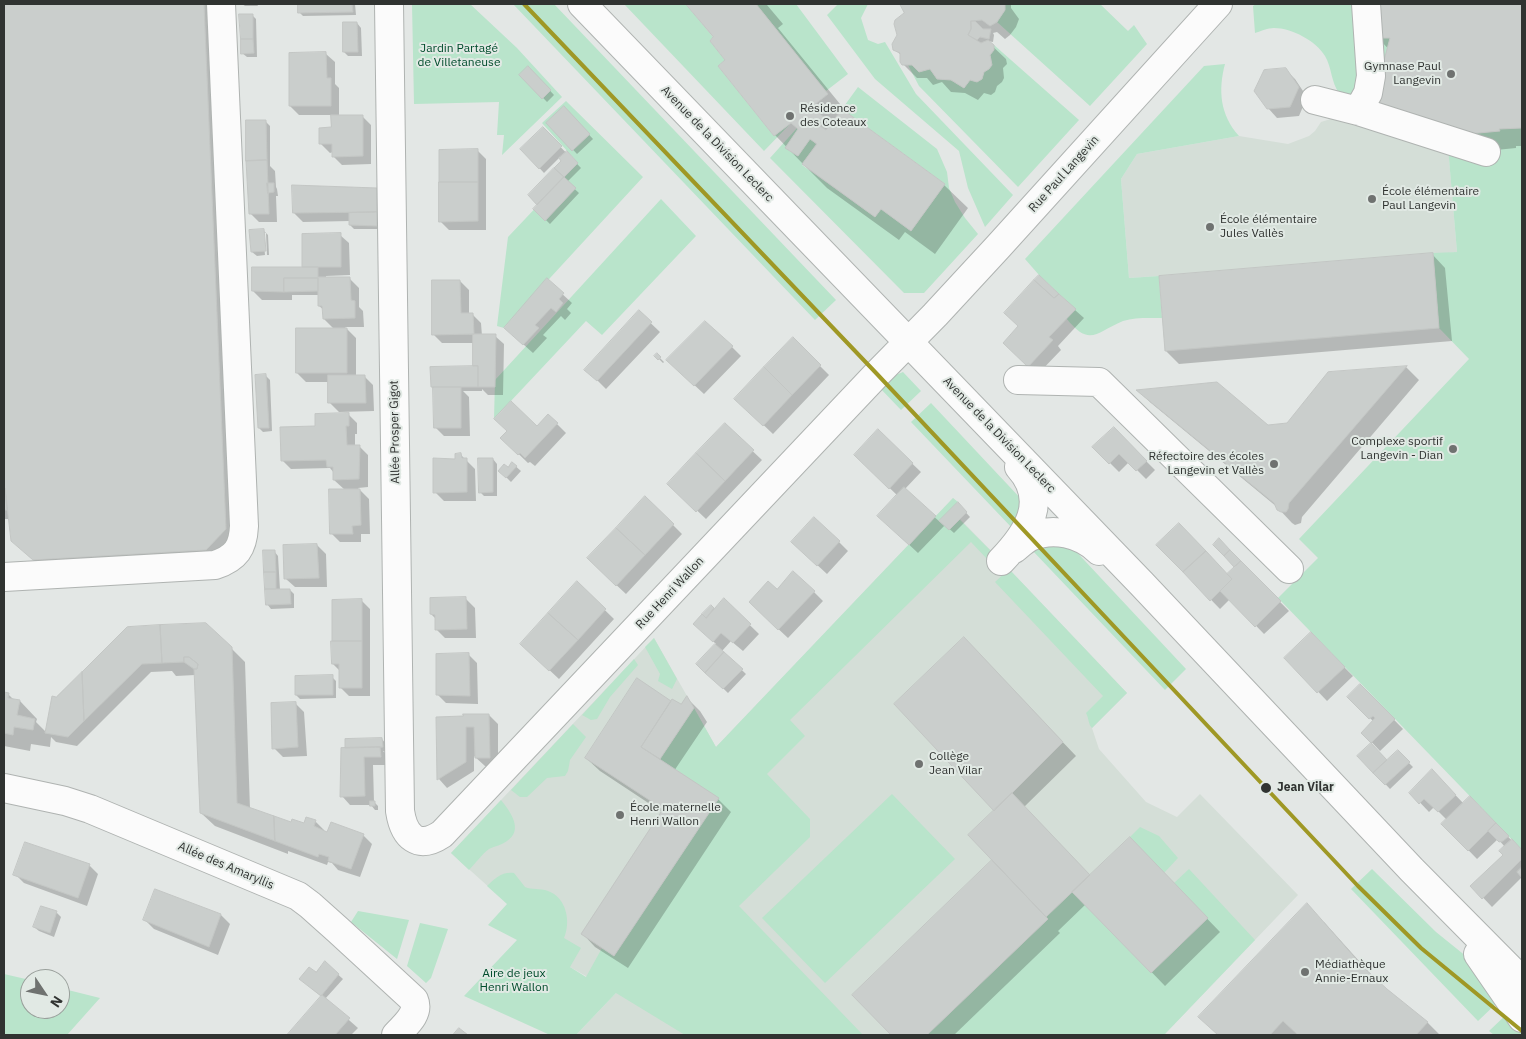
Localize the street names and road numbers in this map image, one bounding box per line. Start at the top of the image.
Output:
street label: Avenue de la Division Leclerc [658,83,776,205]
street label: Rue Paul Langevin [1026,133,1102,215]
street label: Avenue de la Division Leclerc [940,374,1058,496]
street label: Allée Prosper Gigot [387,380,403,484]
street label: Rue Henri Wallon [633,554,707,632]
street label: Allée des Amaryllis [176,839,276,893]

